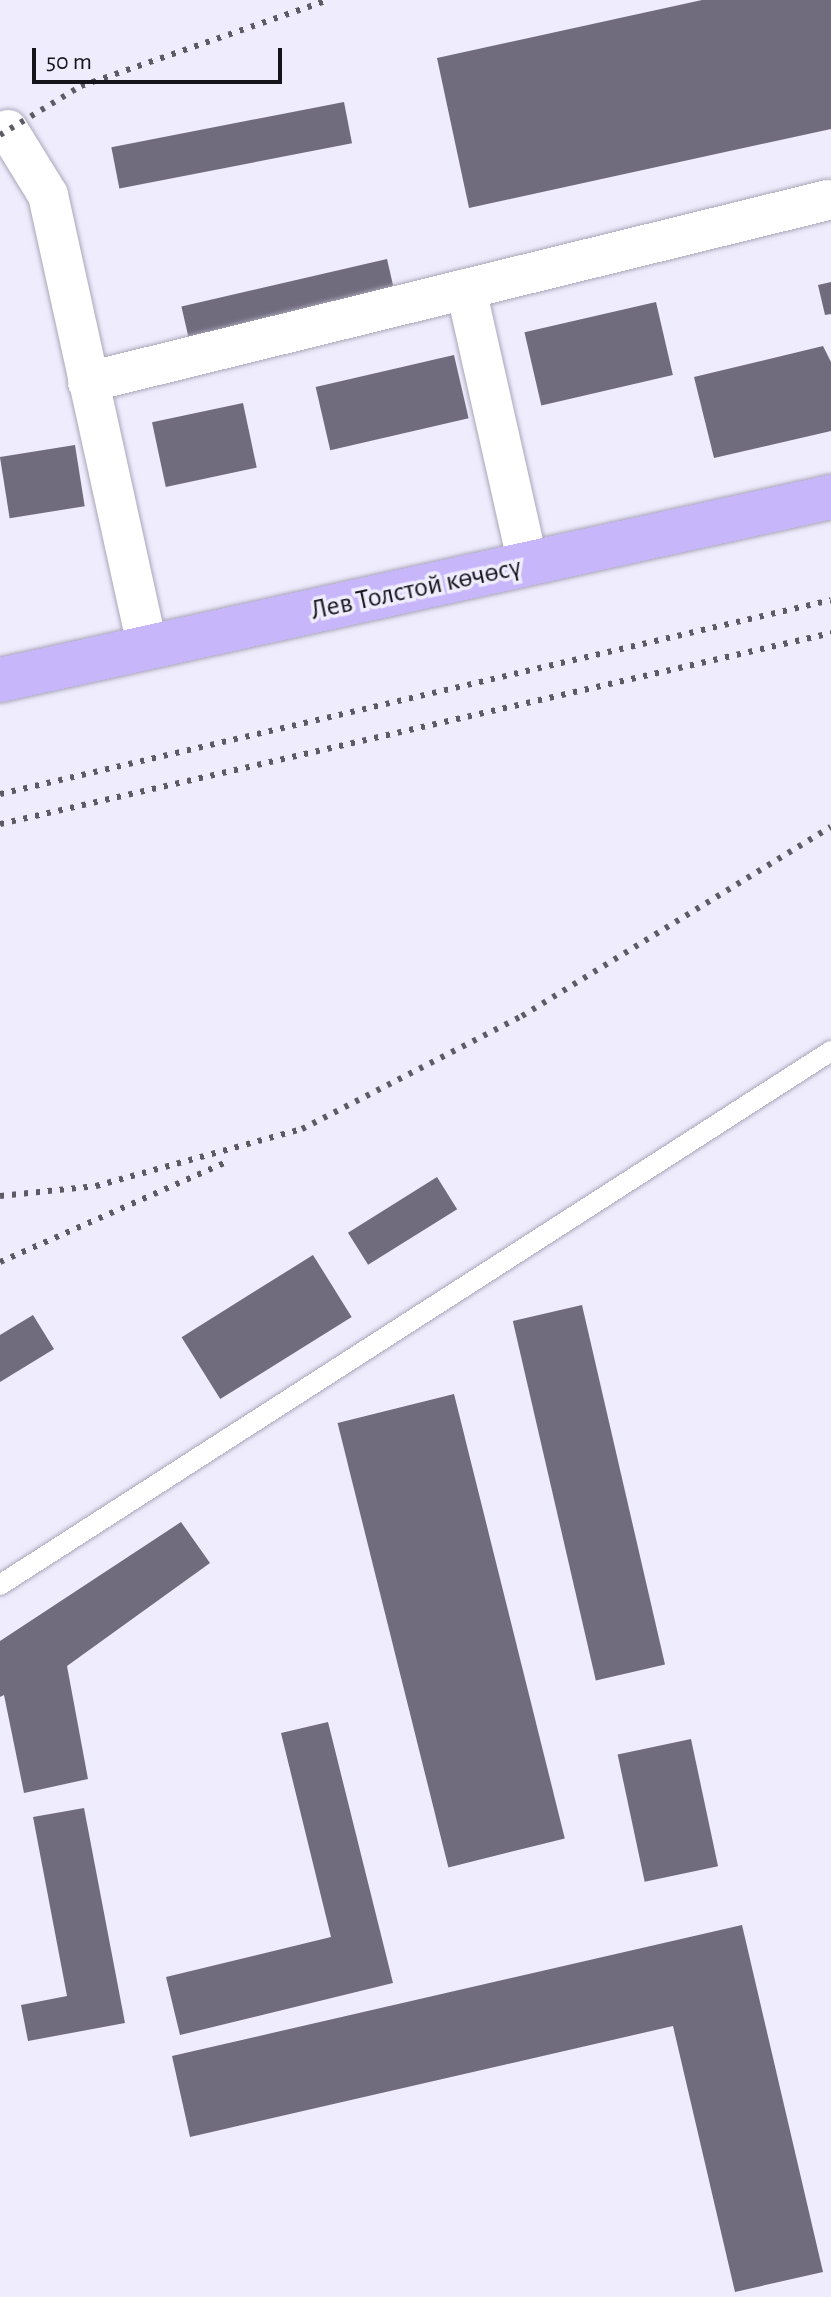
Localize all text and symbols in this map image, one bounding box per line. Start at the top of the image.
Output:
scale bar [36,32,286,82]
text: 50 m [46,50,92,74]
street label: Лев Толстой көчөсү [308,550,524,628]

